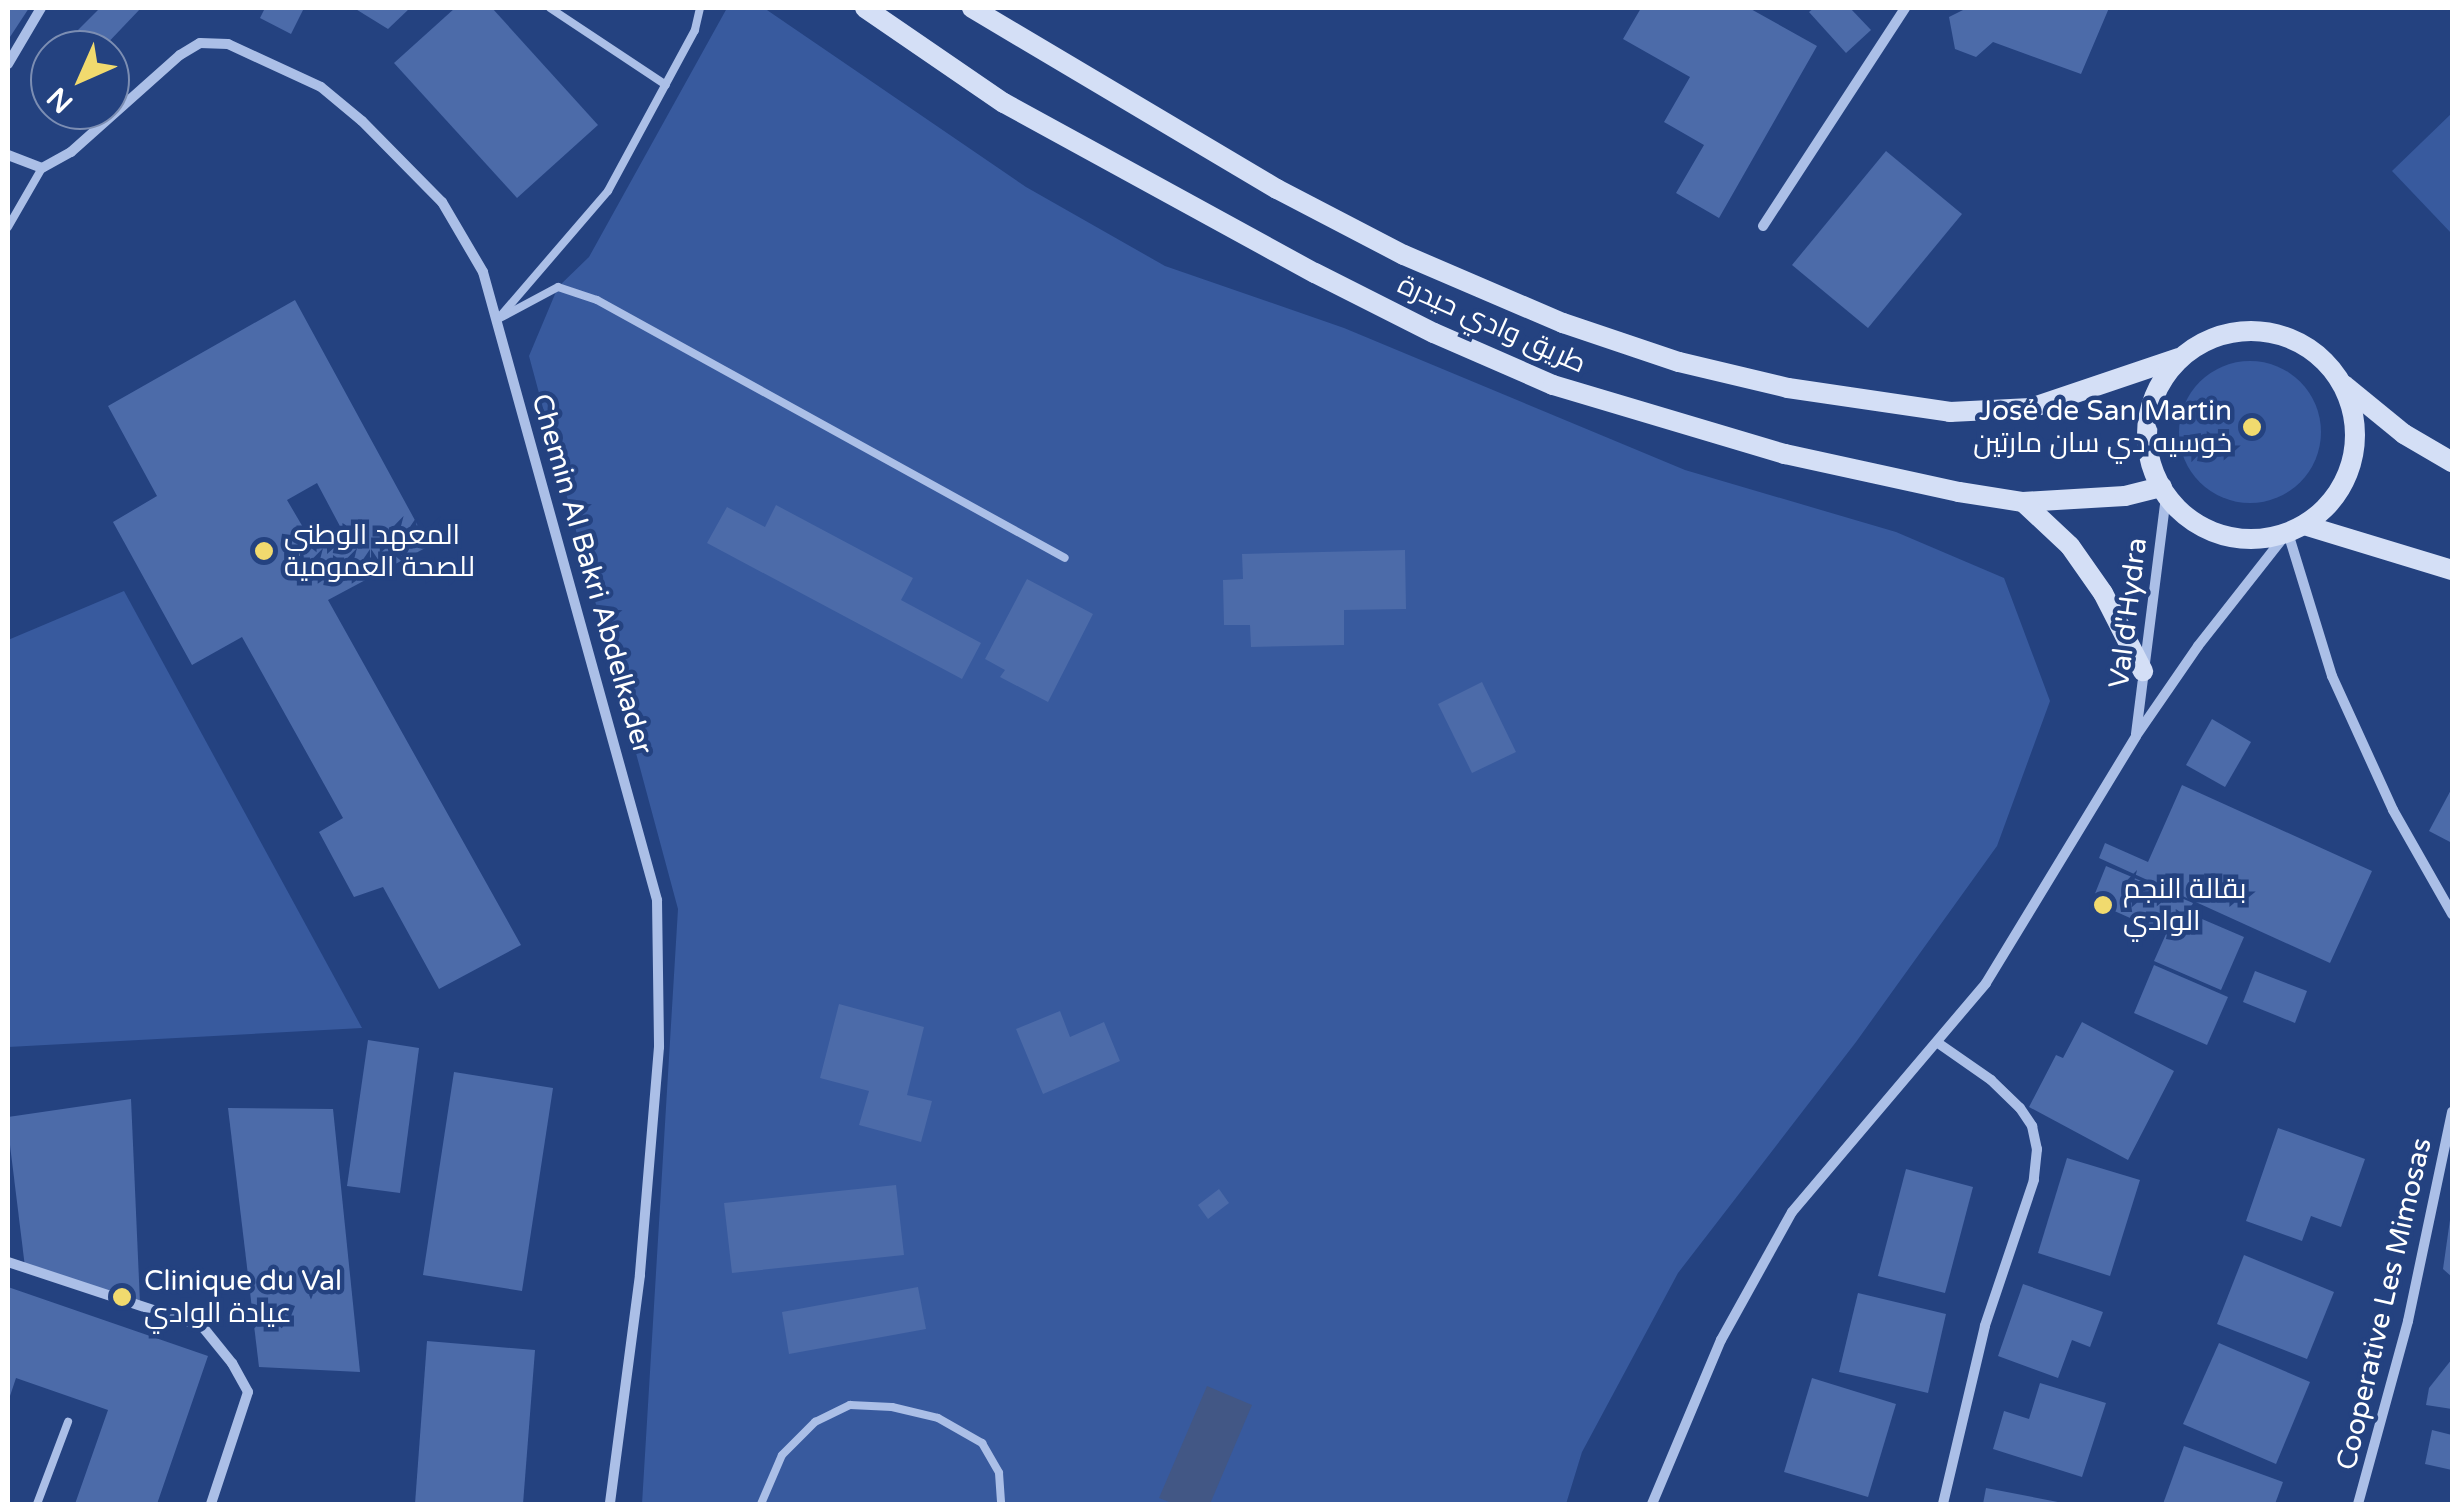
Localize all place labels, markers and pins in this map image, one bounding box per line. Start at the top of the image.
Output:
place label: José de San Martin خوسيه دي سان مارتين [1973,394,2232,460]
marker: José de San Martin خوسيه دي سان مارتين [2241,416,2263,438]
place label: المعهد الوطني للصحة العمومية [284,518,475,584]
marker: المعهد الوطني للصحة العمومية [253,540,275,562]
place label: بقالة النجم الوادي [2123,872,2247,938]
marker: بقالة النجم الوادي [2092,894,2114,916]
place label: Clinique du Val عيادة الوادي [144,1264,342,1330]
marker: Clinique du Val عيادة الوادي [109,1284,135,1310]

